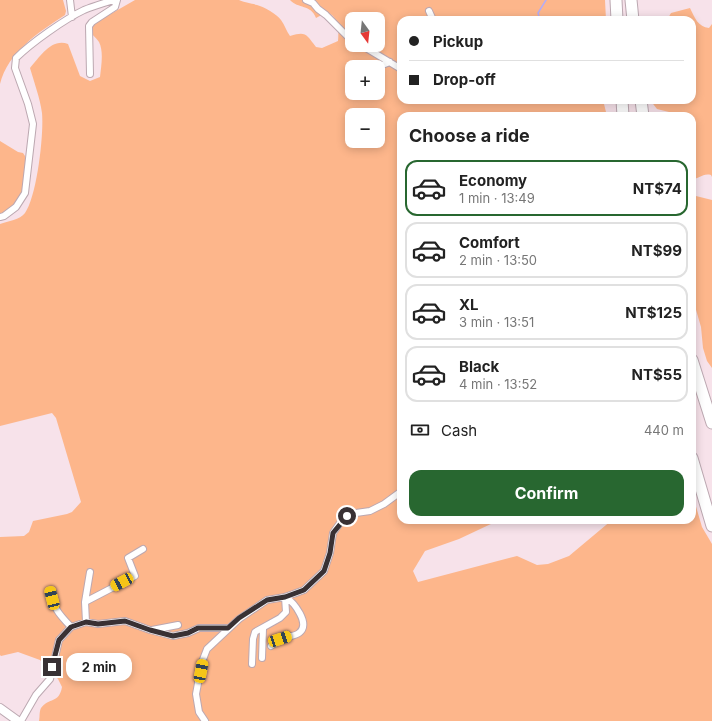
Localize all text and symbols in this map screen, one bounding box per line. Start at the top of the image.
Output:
north arrow [345,12,385,52]
map controls [345,12,385,148]
text: Pickup [433,32,483,51]
button: + [345,60,385,100]
text: Drop-off [433,70,496,89]
button: − [345,108,385,148]
text: Choose a ride [409,125,530,146]
icon: car [411,170,447,206]
text: Economy [459,171,527,190]
text: NT$74 [633,179,682,198]
text: 1 min · 13:49 [459,190,535,206]
icon: car [411,232,447,268]
text: Comfort [459,233,520,252]
text: NT$99 [631,241,682,260]
text: 2 min · 13:50 [459,252,537,268]
icon: car [411,294,447,330]
text: XL [459,295,479,314]
text: NT$125 [625,303,682,322]
text: 3 min · 13:51 [459,314,534,330]
icon: car [411,356,447,392]
text: Black [459,357,499,376]
text: NT$55 [632,365,682,384]
text: 4 min · 13:52 [459,376,537,392]
icon: cash [409,419,431,441]
text: Cash [441,421,477,440]
text: 440 m [644,422,684,438]
button: Confirm [409,470,684,516]
route start [338,507,356,525]
car [109,571,135,593]
car [43,585,61,611]
car [267,630,293,648]
callout: 2 min [66,653,132,681]
route end [43,658,61,676]
car [193,658,209,684]
text: 2 min [82,659,116,675]

